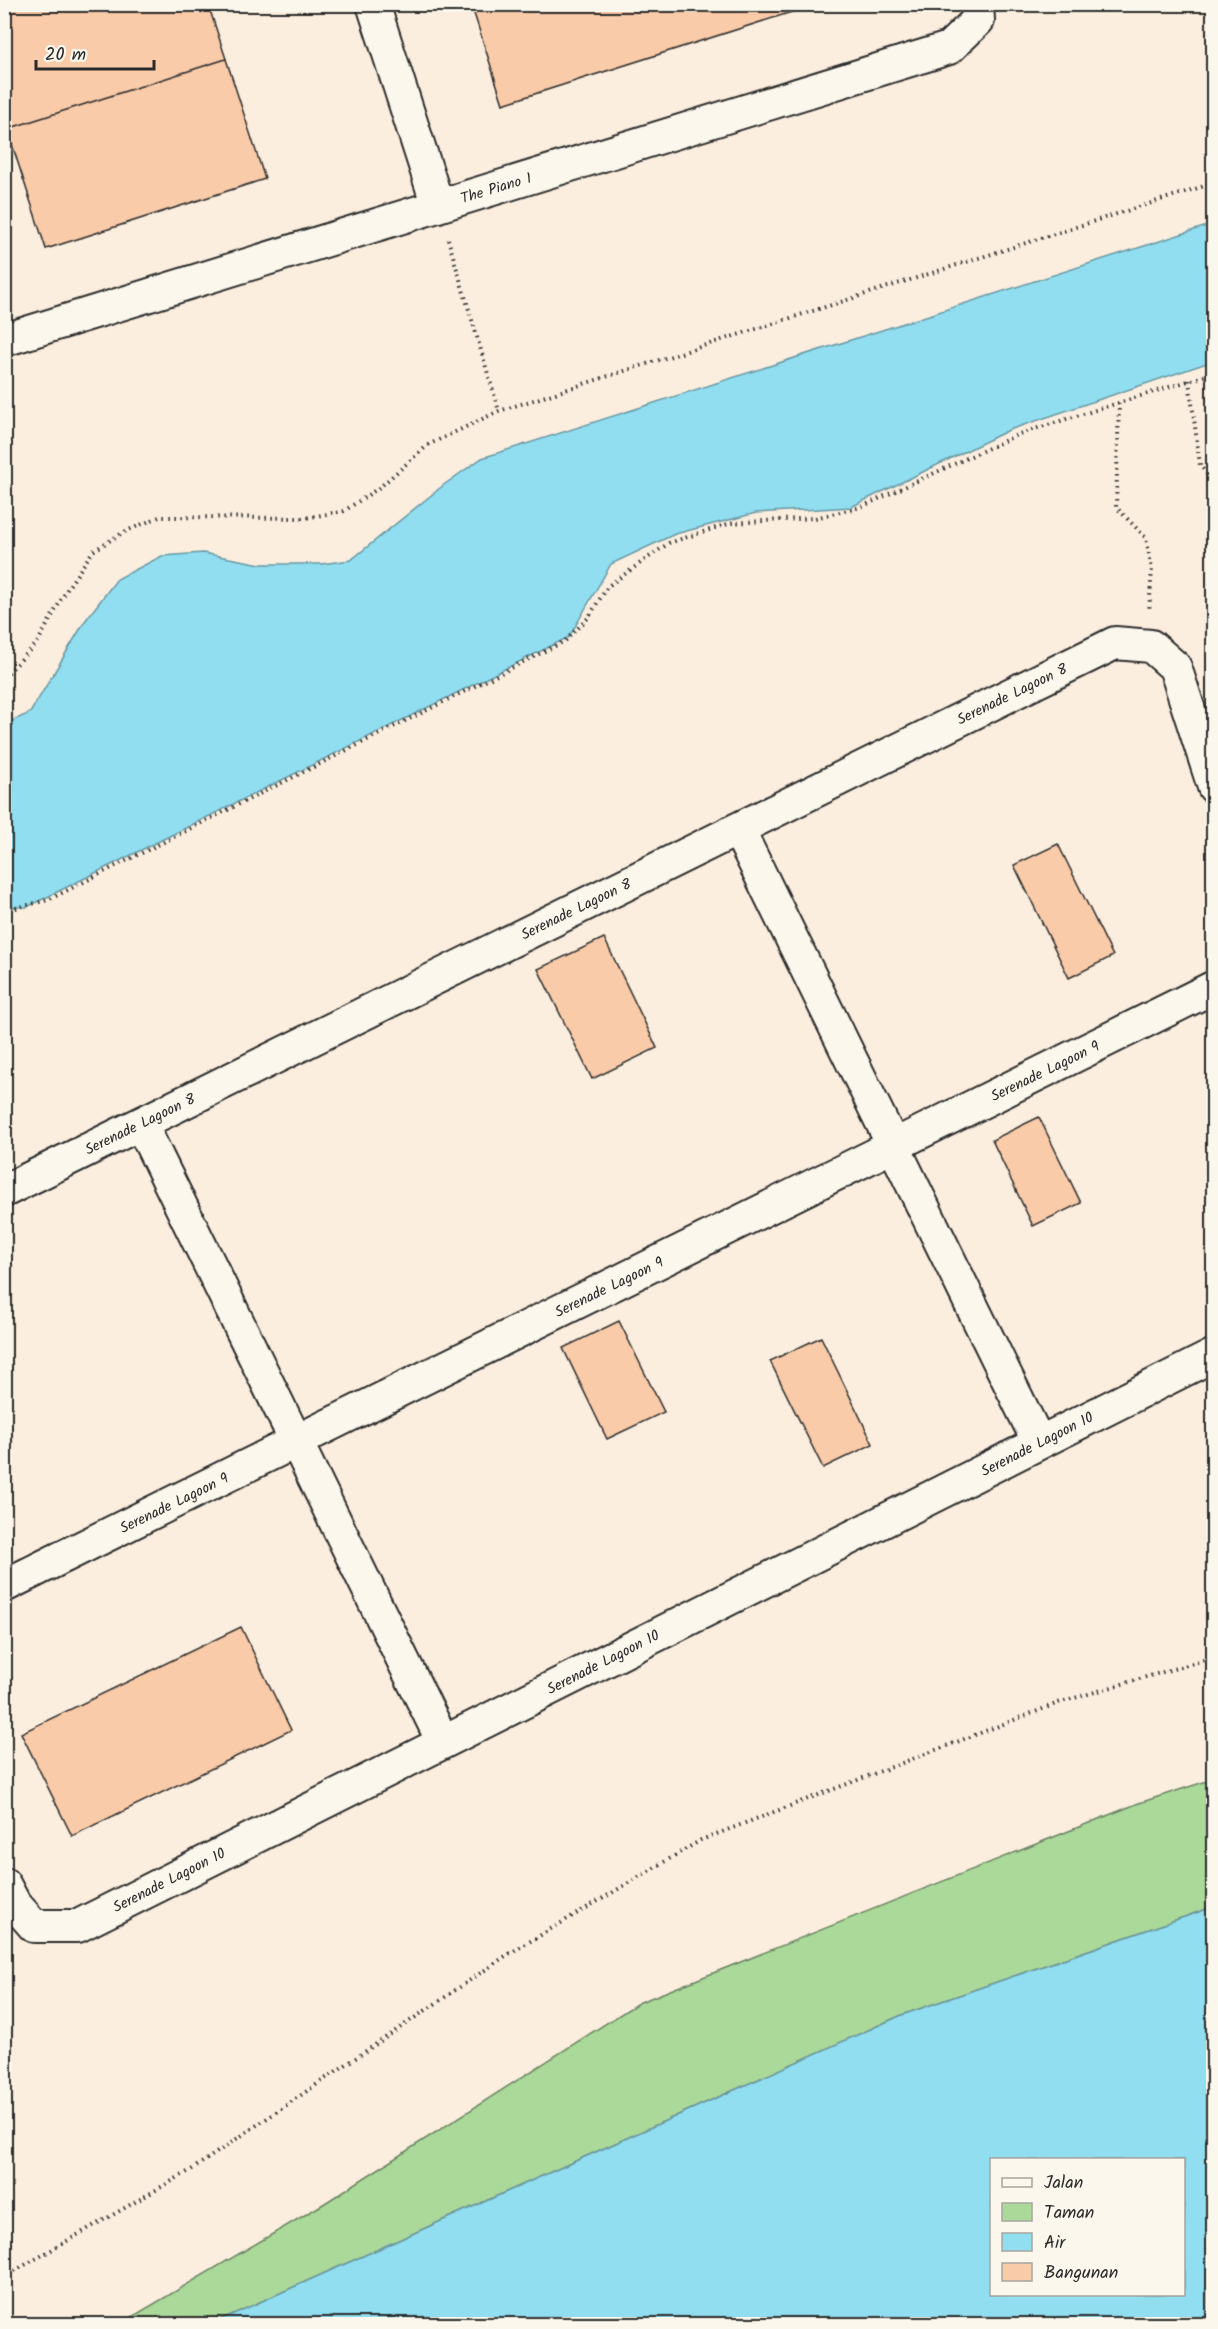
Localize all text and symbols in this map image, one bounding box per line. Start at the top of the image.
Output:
scale bar [36,33,154,71]
text: 20 m [45,41,86,70]
street label: The Piano 1 [458,167,535,211]
street label: Serenade Lagoon 8 [953,657,1073,732]
street label: Serenade Lagoon 8 [517,872,637,947]
street label: Serenade Lagoon 9 [987,1035,1105,1109]
street label: Serenade Lagoon 8 [81,1087,201,1162]
street label: Serenade Lagoon 9 [551,1251,669,1325]
street label: Serenade Lagoon 10 [977,1406,1099,1484]
street label: Serenade Lagoon 9 [116,1467,234,1541]
street label: Serenade Lagoon 10 [543,1624,665,1702]
street label: Serenade Lagoon 10 [109,1842,231,1920]
legend [990,2158,1185,2296]
text: Jalan [1044,2169,1083,2198]
text: Taman [1044,2199,1094,2228]
text: Air [1044,2229,1066,2258]
text: Bangunan [1044,2259,1118,2288]

